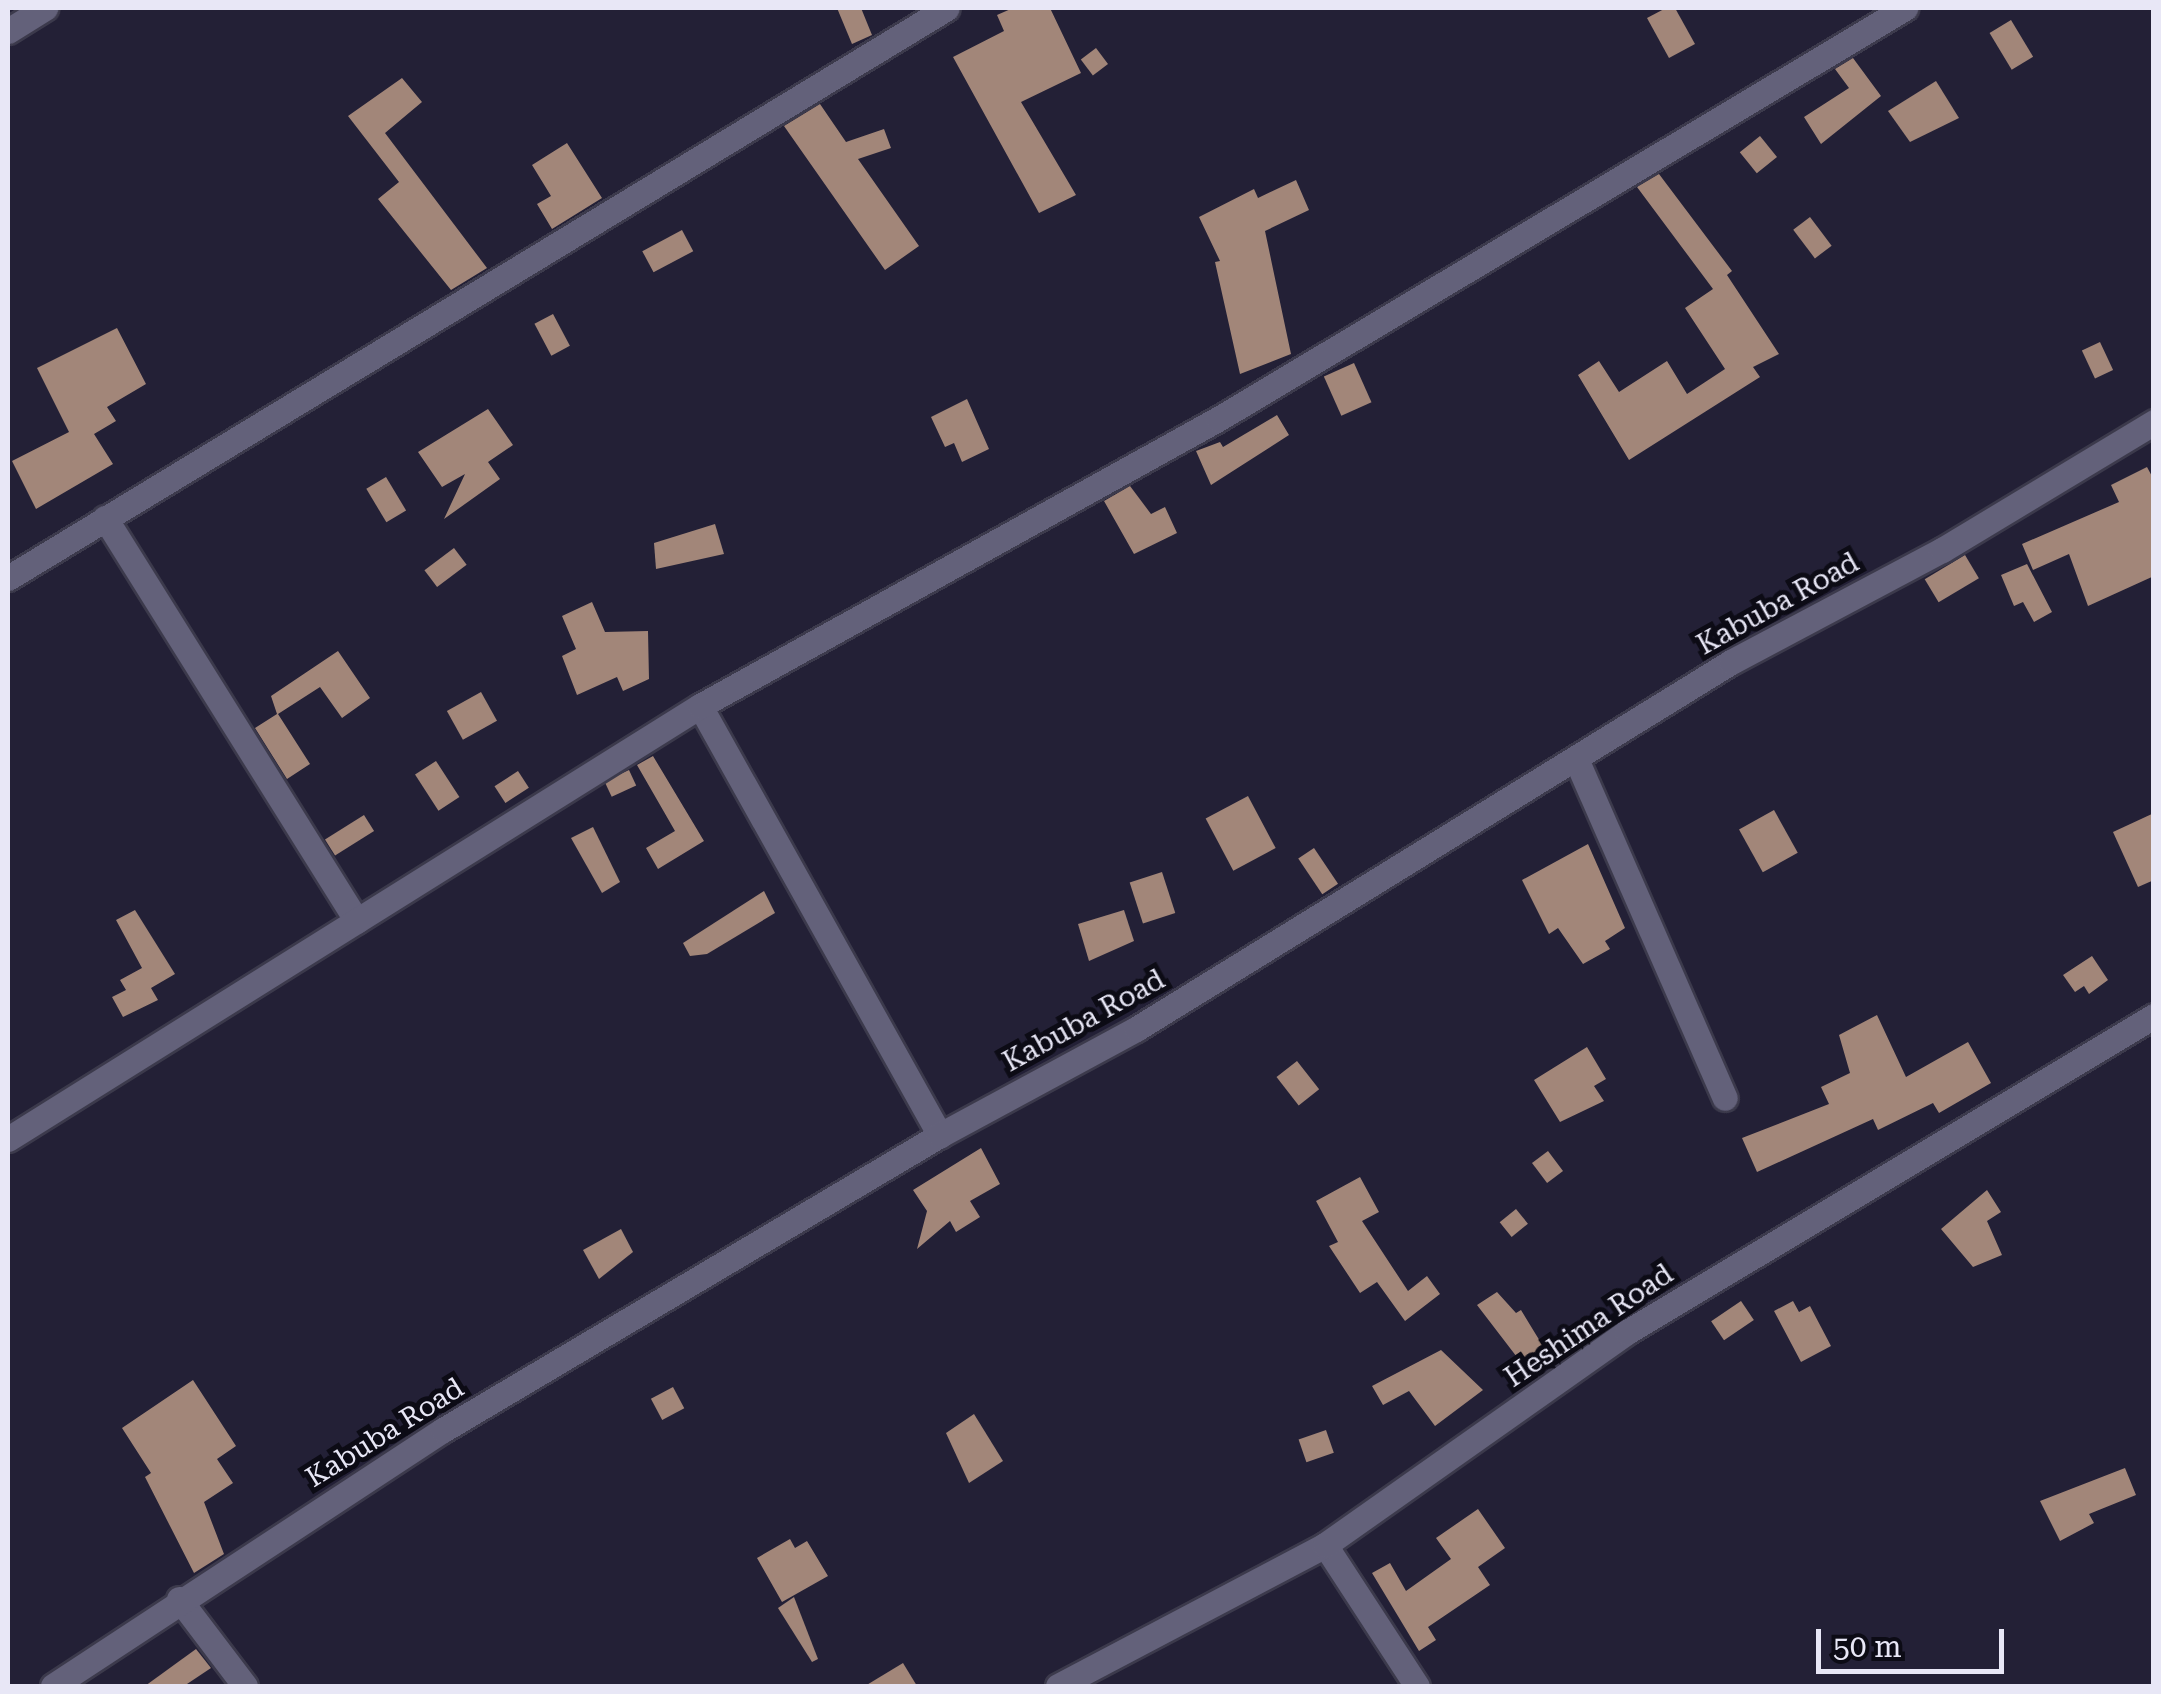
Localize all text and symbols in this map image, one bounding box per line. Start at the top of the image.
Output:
street label: Kabuba Road [1691,546,1865,662]
street label: Kabuba Road [997,963,1171,1079]
street label: Heshima Road [1499,1257,1679,1395]
street label: Kabuba Road [300,1371,470,1495]
scale bar [1821,1609,2008,1671]
text: 50 m [1833,1629,1902,1664]

